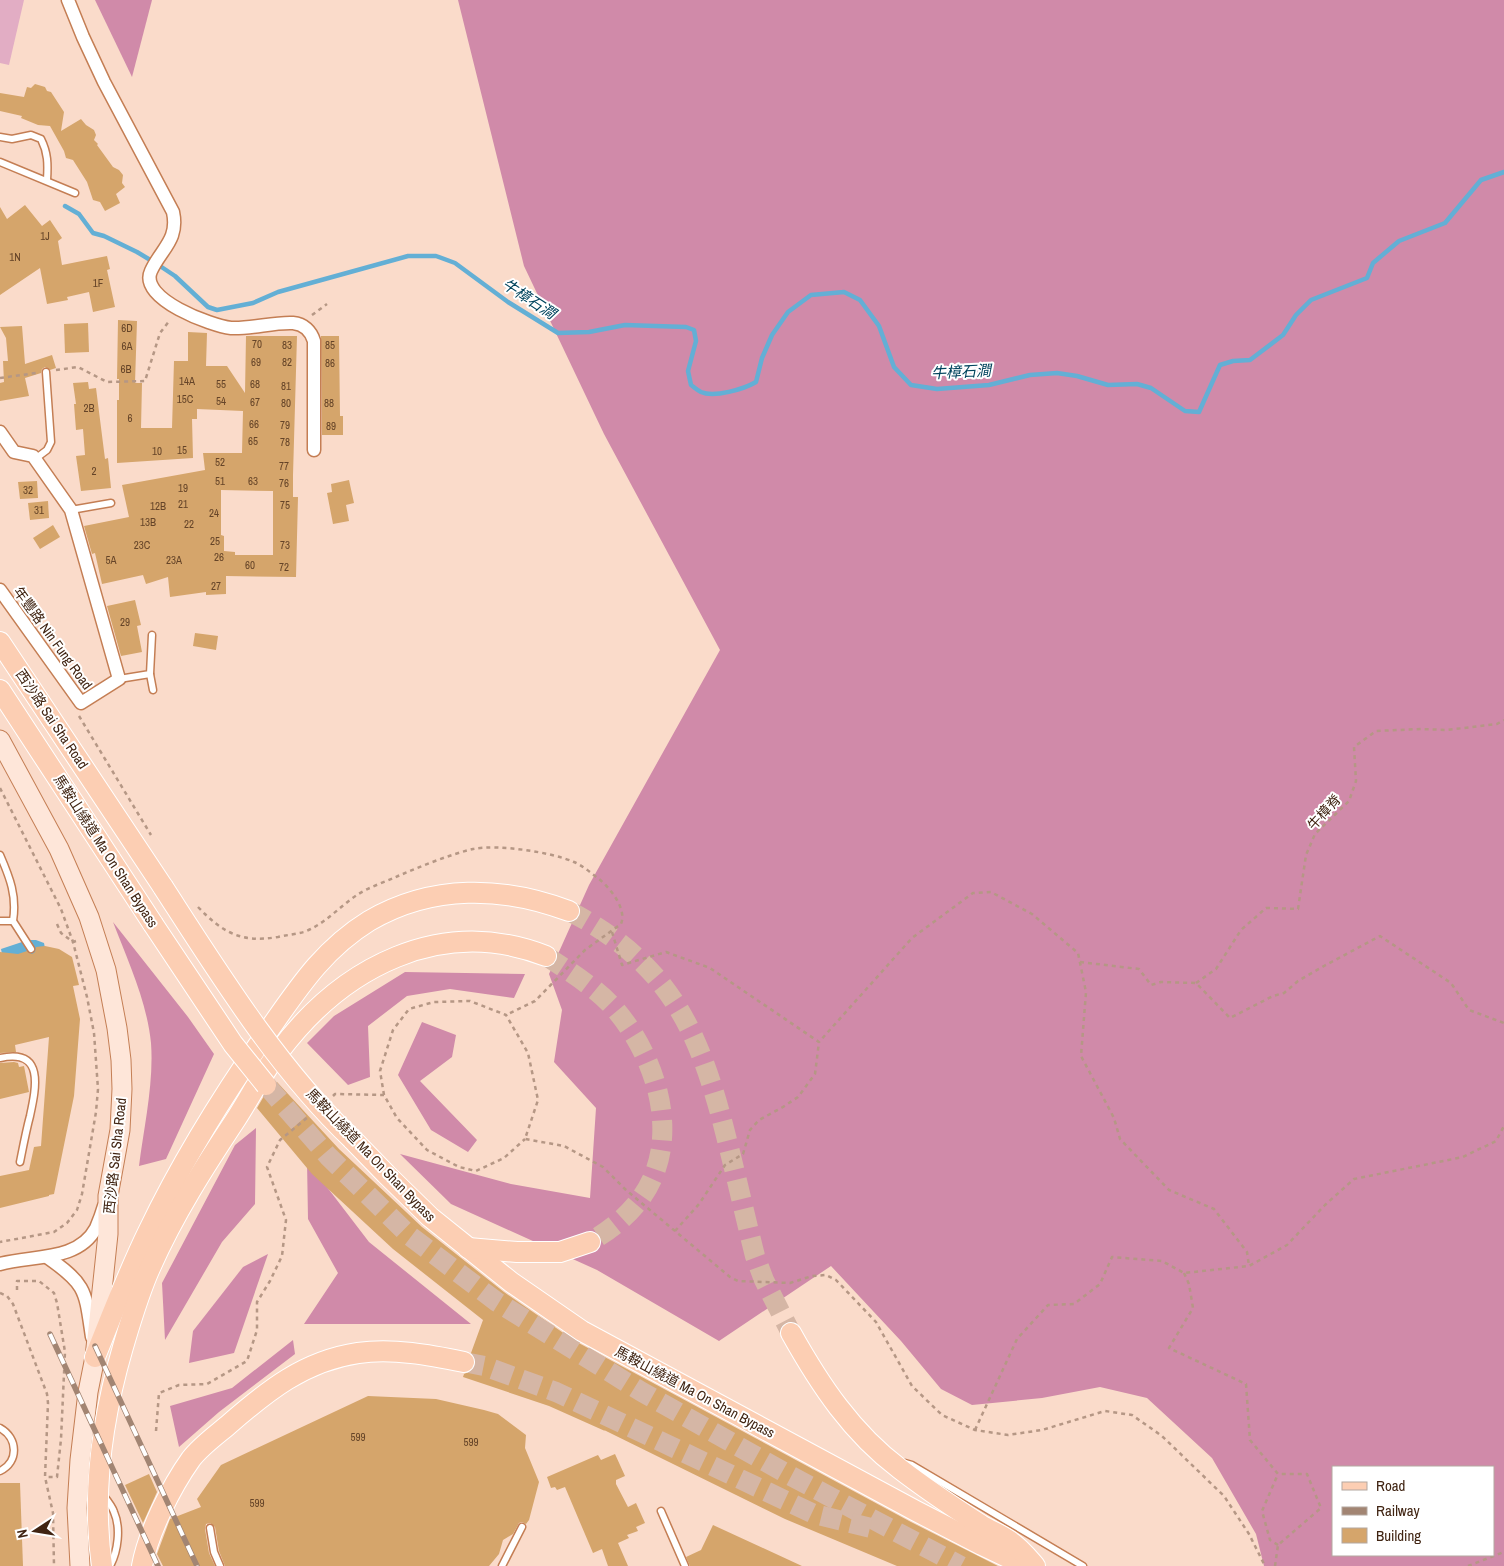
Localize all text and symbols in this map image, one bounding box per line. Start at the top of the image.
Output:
house number: 1J [40,229,50,243]
house number: 1N [9,250,21,264]
water label: 牛樟石澗 [498,273,562,325]
house number: 1F [93,276,104,290]
house number: 6D [121,321,133,335]
house number: 70 [252,337,262,351]
house number: 83 [282,338,292,352]
house number: 85 [325,338,335,352]
house number: 6A [121,339,133,353]
house number: 69 [251,355,261,369]
house number: 82 [282,355,292,369]
house number: 86 [325,356,335,370]
water label: 牛樟石澗 [930,359,993,384]
house number: 6B [120,362,132,376]
house number: 14A [179,374,196,388]
house number: 55 [216,377,226,391]
house number: 68 [250,377,260,391]
house number: 81 [281,379,291,393]
house number: 15C [177,392,194,406]
house number: 54 [216,394,226,408]
house number: 67 [250,395,260,409]
house number: 80 [281,396,291,410]
house number: 88 [324,396,334,410]
house number: 2B [83,401,95,415]
house number: 6 [127,411,133,425]
house number: 66 [249,417,259,431]
house number: 79 [280,418,290,432]
house number: 89 [326,419,336,433]
house number: 65 [248,434,258,448]
house number: 78 [280,435,290,449]
house number: 15 [177,443,187,457]
house number: 10 [152,444,162,458]
house number: 52 [215,455,225,469]
house number: 77 [279,459,289,473]
house number: 2 [91,464,97,478]
house number: 51 [215,474,225,488]
house number: 63 [248,474,258,488]
house number: 76 [279,476,289,490]
house number: 19 [178,481,188,495]
house number: 32 [23,483,33,497]
house number: 21 [178,497,188,511]
house number: 75 [280,498,290,512]
house number: 12B [150,499,166,513]
house number: 31 [34,503,44,517]
house number: 24 [209,506,219,520]
house number: 13B [140,515,156,529]
house number: 22 [184,517,194,531]
house number: 25 [210,534,220,548]
house number: 23C [134,538,151,552]
house number: 73 [280,538,290,552]
house number: 26 [214,550,224,564]
house number: 5A [105,553,117,567]
house number: 23A [166,553,183,567]
house number: 60 [245,558,255,572]
house number: 72 [279,560,289,574]
house number: 27 [211,579,221,593]
street label: 年豐路 Nin Fung Road [10,583,96,693]
house number: 29 [120,615,130,629]
street label: 西沙路 Sai Sha Road [12,666,92,772]
street label: 馬鞍山繞道 Ma On Shan Bypass [50,771,162,931]
street label: 牛樟脊 [1303,790,1345,834]
street label: 馬鞍山繞道 Ma On Shan Bypass [303,1085,440,1226]
street label: 西沙路 Sai Sha Road [100,1097,130,1215]
street label: 馬鞍山繞道 Ma On Shan Bypass [612,1342,778,1442]
house number: 599 [350,1430,366,1444]
house number: 599 [463,1435,479,1449]
legend [1332,1466,1494,1556]
text: Road [1376,1475,1405,1496]
house number: 599 [249,1496,265,1510]
text: Railway [1376,1500,1421,1521]
north arrow [10,1506,60,1556]
text: Building [1376,1525,1421,1546]
text: N [13,1528,32,1540]

